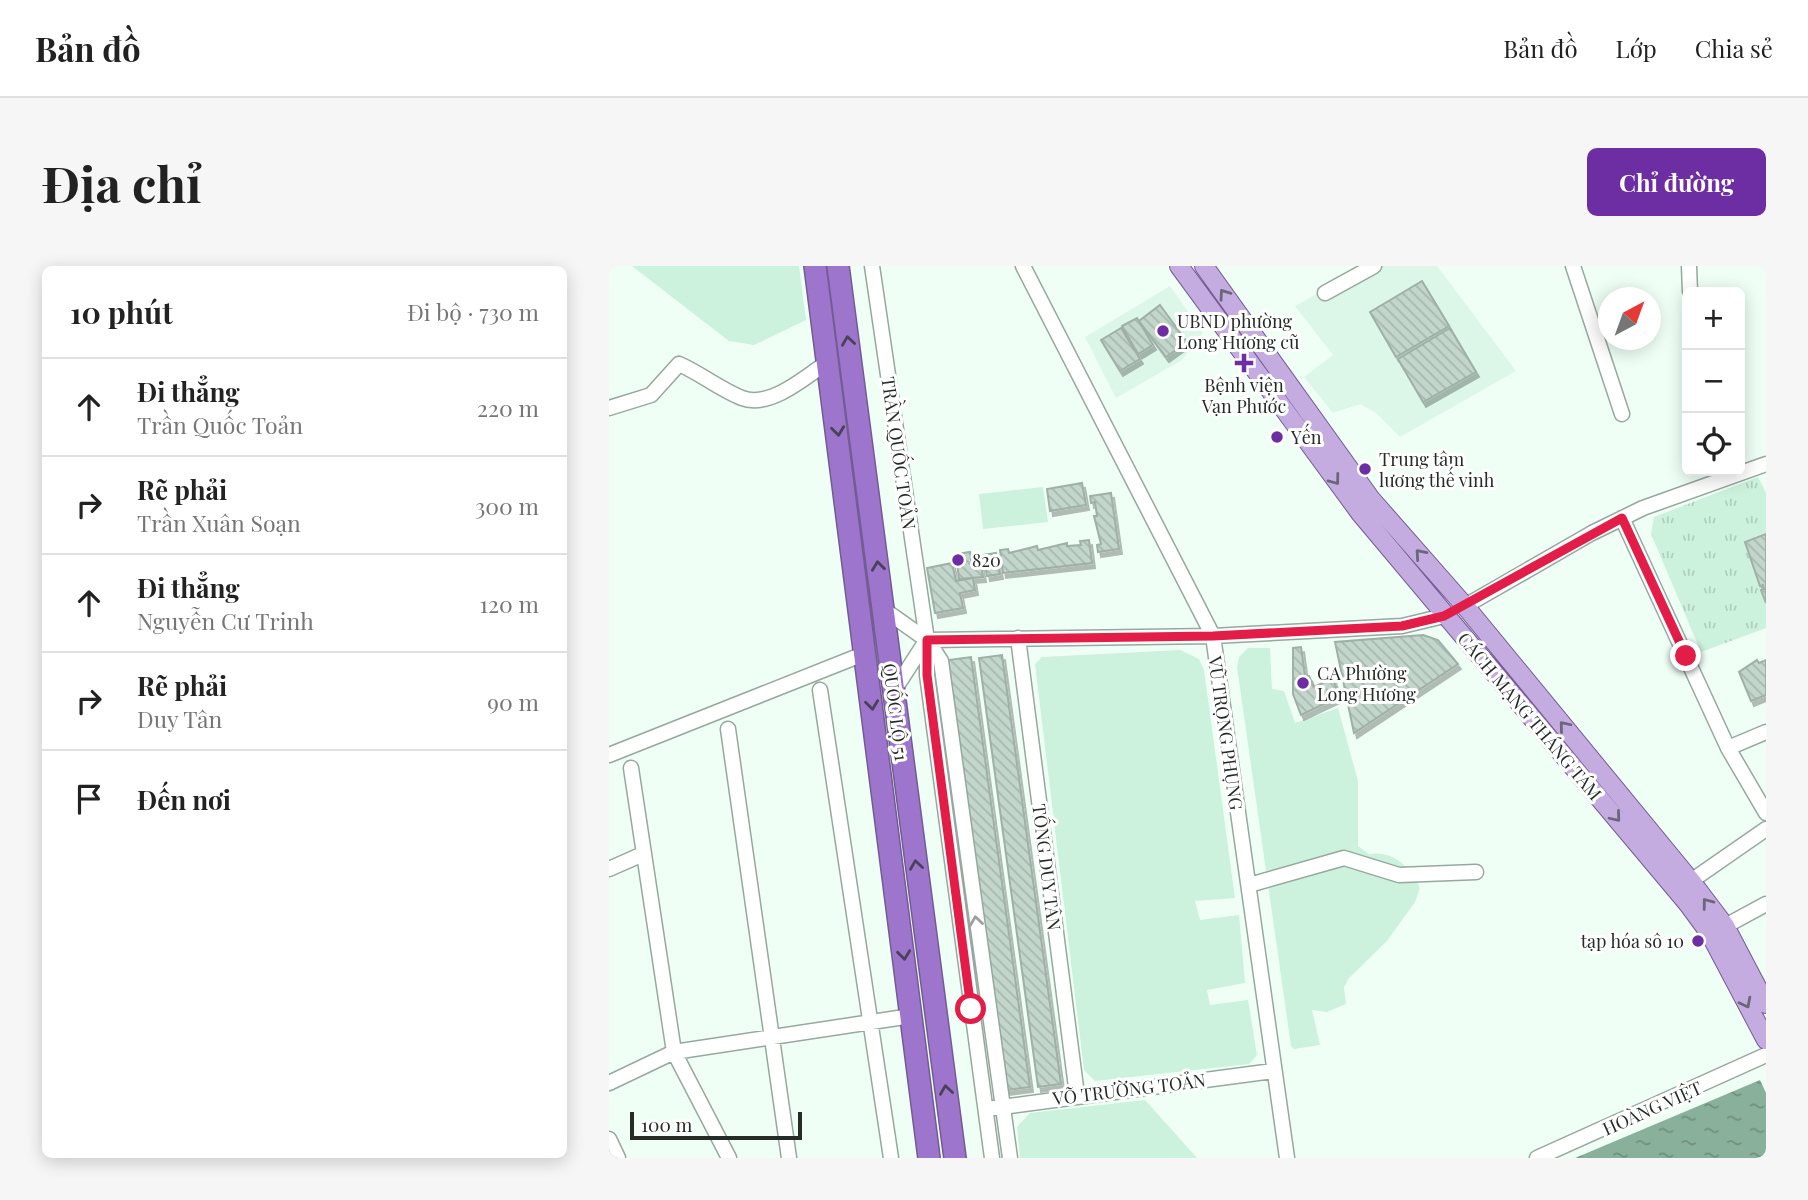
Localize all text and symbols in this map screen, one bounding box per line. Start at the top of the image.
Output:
text: Bản đồ [35,26,141,70]
text: Bản đồ [1503,32,1578,64]
text: Lớp [1616,32,1657,64]
text: Chia sẻ [1695,32,1773,64]
button: Chỉ đường [1587,148,1766,216]
text: Địa chỉ [42,150,202,215]
north arrow [1598,287,1661,350]
map controls [1682,287,1745,476]
button: + [1682,287,1745,350]
one-way arrow [1220,289,1232,302]
text: 10 phút [70,292,173,332]
text: Đi bộ · 730 m [407,296,539,327]
place label: UBND phường Long Hương cũ [1177,309,1300,354]
marker: UBND phường Long Hương cũ [1155,323,1171,339]
one-way arrow [841,335,856,347]
button: − [1682,350,1745,413]
marker: Bệnh viện Vạn Phước [1236,355,1252,371]
place label: Bệnh viện Vạn Phước [1201,373,1286,418]
text: Đi thẳng [137,374,240,409]
street label: TRẦN QUỐC TOẢN [876,374,926,531]
icon: ahead [70,388,108,426]
text: 220 m [477,392,539,423]
text: Trần Quốc Toản [137,409,303,440]
button: locate [1682,413,1745,476]
place label: Yến [1290,423,1322,449]
one-way arrow [831,425,846,437]
marker: Yến [1269,429,1285,445]
place label: Trung tâm lương thế vinh [1379,447,1495,492]
marker: Trung tâm lương thế vinh [1357,461,1373,477]
text: Rẽ phải [137,472,227,507]
one-way arrow [1326,472,1339,485]
icon: right [70,486,108,524]
text: 300 m [475,490,539,521]
text: Trần Xuân Soạn [137,507,301,538]
place label: 820 [972,548,1001,572]
one-way arrow [1416,550,1428,563]
marker: 820 [950,552,966,568]
one-way arrow [870,560,885,572]
text: Đi thẳng [137,570,240,605]
icon: ahead [70,584,108,622]
text: 120 m [480,588,539,619]
text: Nguyễn Cư Trinh [137,605,314,636]
street label: CÁCH MẠNG THÁNG TÁM [1453,627,1607,805]
route end [1670,640,1701,671]
street label: VŨ TRỌNG PHỤNG [1203,654,1249,812]
street label: QUỐC LỘ 51 [878,661,918,762]
place label: CA Phường Long Hương [1317,661,1416,706]
text: Rẽ phải [137,668,227,703]
marker: CA Phường Long Hương [1295,675,1311,691]
icon: right [70,682,108,720]
text: 90 m [487,686,539,717]
one-way arrow [865,699,880,711]
text: Duy Tân [137,703,222,734]
one-way arrow [1560,722,1572,735]
icon: arrive [70,780,108,818]
text: Đến nơi [137,782,231,817]
street label: TỐNG DUY TÂN [1027,802,1071,932]
one-way arrow [1608,808,1620,821]
one-way arrow [909,859,924,871]
one-way arrow [1703,898,1716,911]
one-way arrow [969,915,984,926]
place label: tạp hóa sô 10 [1581,929,1684,953]
marker: tạp hóa sô 10 [1690,933,1706,949]
one-way arrow [896,949,911,961]
route start [955,993,986,1024]
one-way arrow [1737,996,1751,1008]
street label: VÕ TRƯỜNG TOẢN [1050,1068,1207,1110]
street label: HOÀNG VIỆT [1598,1075,1705,1141]
one-way arrow [939,1084,954,1096]
scale bar [630,1109,801,1141]
text: 100 m [641,1111,692,1137]

